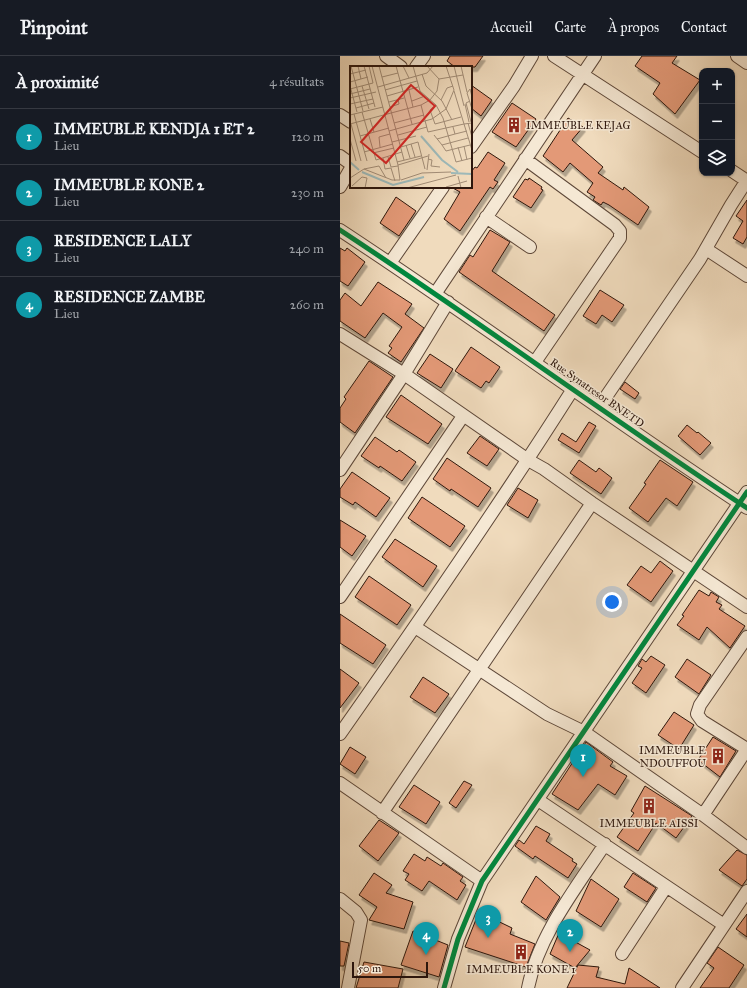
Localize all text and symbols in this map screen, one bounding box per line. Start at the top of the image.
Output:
text: Pinpoint [20,16,88,39]
text: Accueil [490,19,533,36]
text: Carte [555,19,586,36]
text: À propos [608,19,659,36]
text: Contact [681,19,727,36]
inset map [350,66,472,188]
map controls [699,68,735,176]
button: + [699,68,735,104]
text: À proximité [16,72,99,93]
text: 4 résultats [269,74,324,90]
button: − [699,104,735,140]
building icon: IMMEUBLE KEJAG [505,116,523,134]
place label: IMMEUBLE KEJAG [526,119,631,133]
text: IMMEUBLE KENDJA 1 ET 2 [54,120,255,138]
text: 1 [26,129,32,145]
text: 120 m [291,129,324,145]
text: Lieu [54,138,79,154]
button: layers [699,140,735,176]
text: IMMEUBLE KONE 2 [54,176,204,194]
text: 2 [26,185,32,201]
text: 230 m [291,185,324,201]
text: Lieu [54,194,79,210]
text: RESIDENCE LALY [54,232,191,250]
text: 3 [26,241,32,257]
text: 240 m [289,241,324,257]
text: Lieu [54,250,79,266]
text: RESIDENCE ZAMBE [54,288,205,306]
text: 4 [25,297,33,313]
text: 260 m [290,297,324,313]
text: Lieu [54,306,79,322]
street label: Rue Synatresor BNETD [548,356,647,431]
your location [602,592,622,612]
pin: 1 [570,744,596,777]
place label: IMMEUBLE NDOUFFOU [639,744,706,770]
building icon: IMMEUBLE NDOUFFOU [709,747,727,765]
building icon: IMMEUBLE AISSI [640,797,658,815]
place label: IMMEUBLE AISSI [600,817,699,830]
pin: 3 [475,905,501,938]
pin: 2 [557,919,583,952]
pin: 4 [413,922,439,955]
building icon: IMMEUBLE KONE 1 [512,943,530,961]
scale bar [352,960,428,979]
text: 50 m [358,962,381,975]
place label: IMMEUBLE KONE 1 [466,963,576,976]

